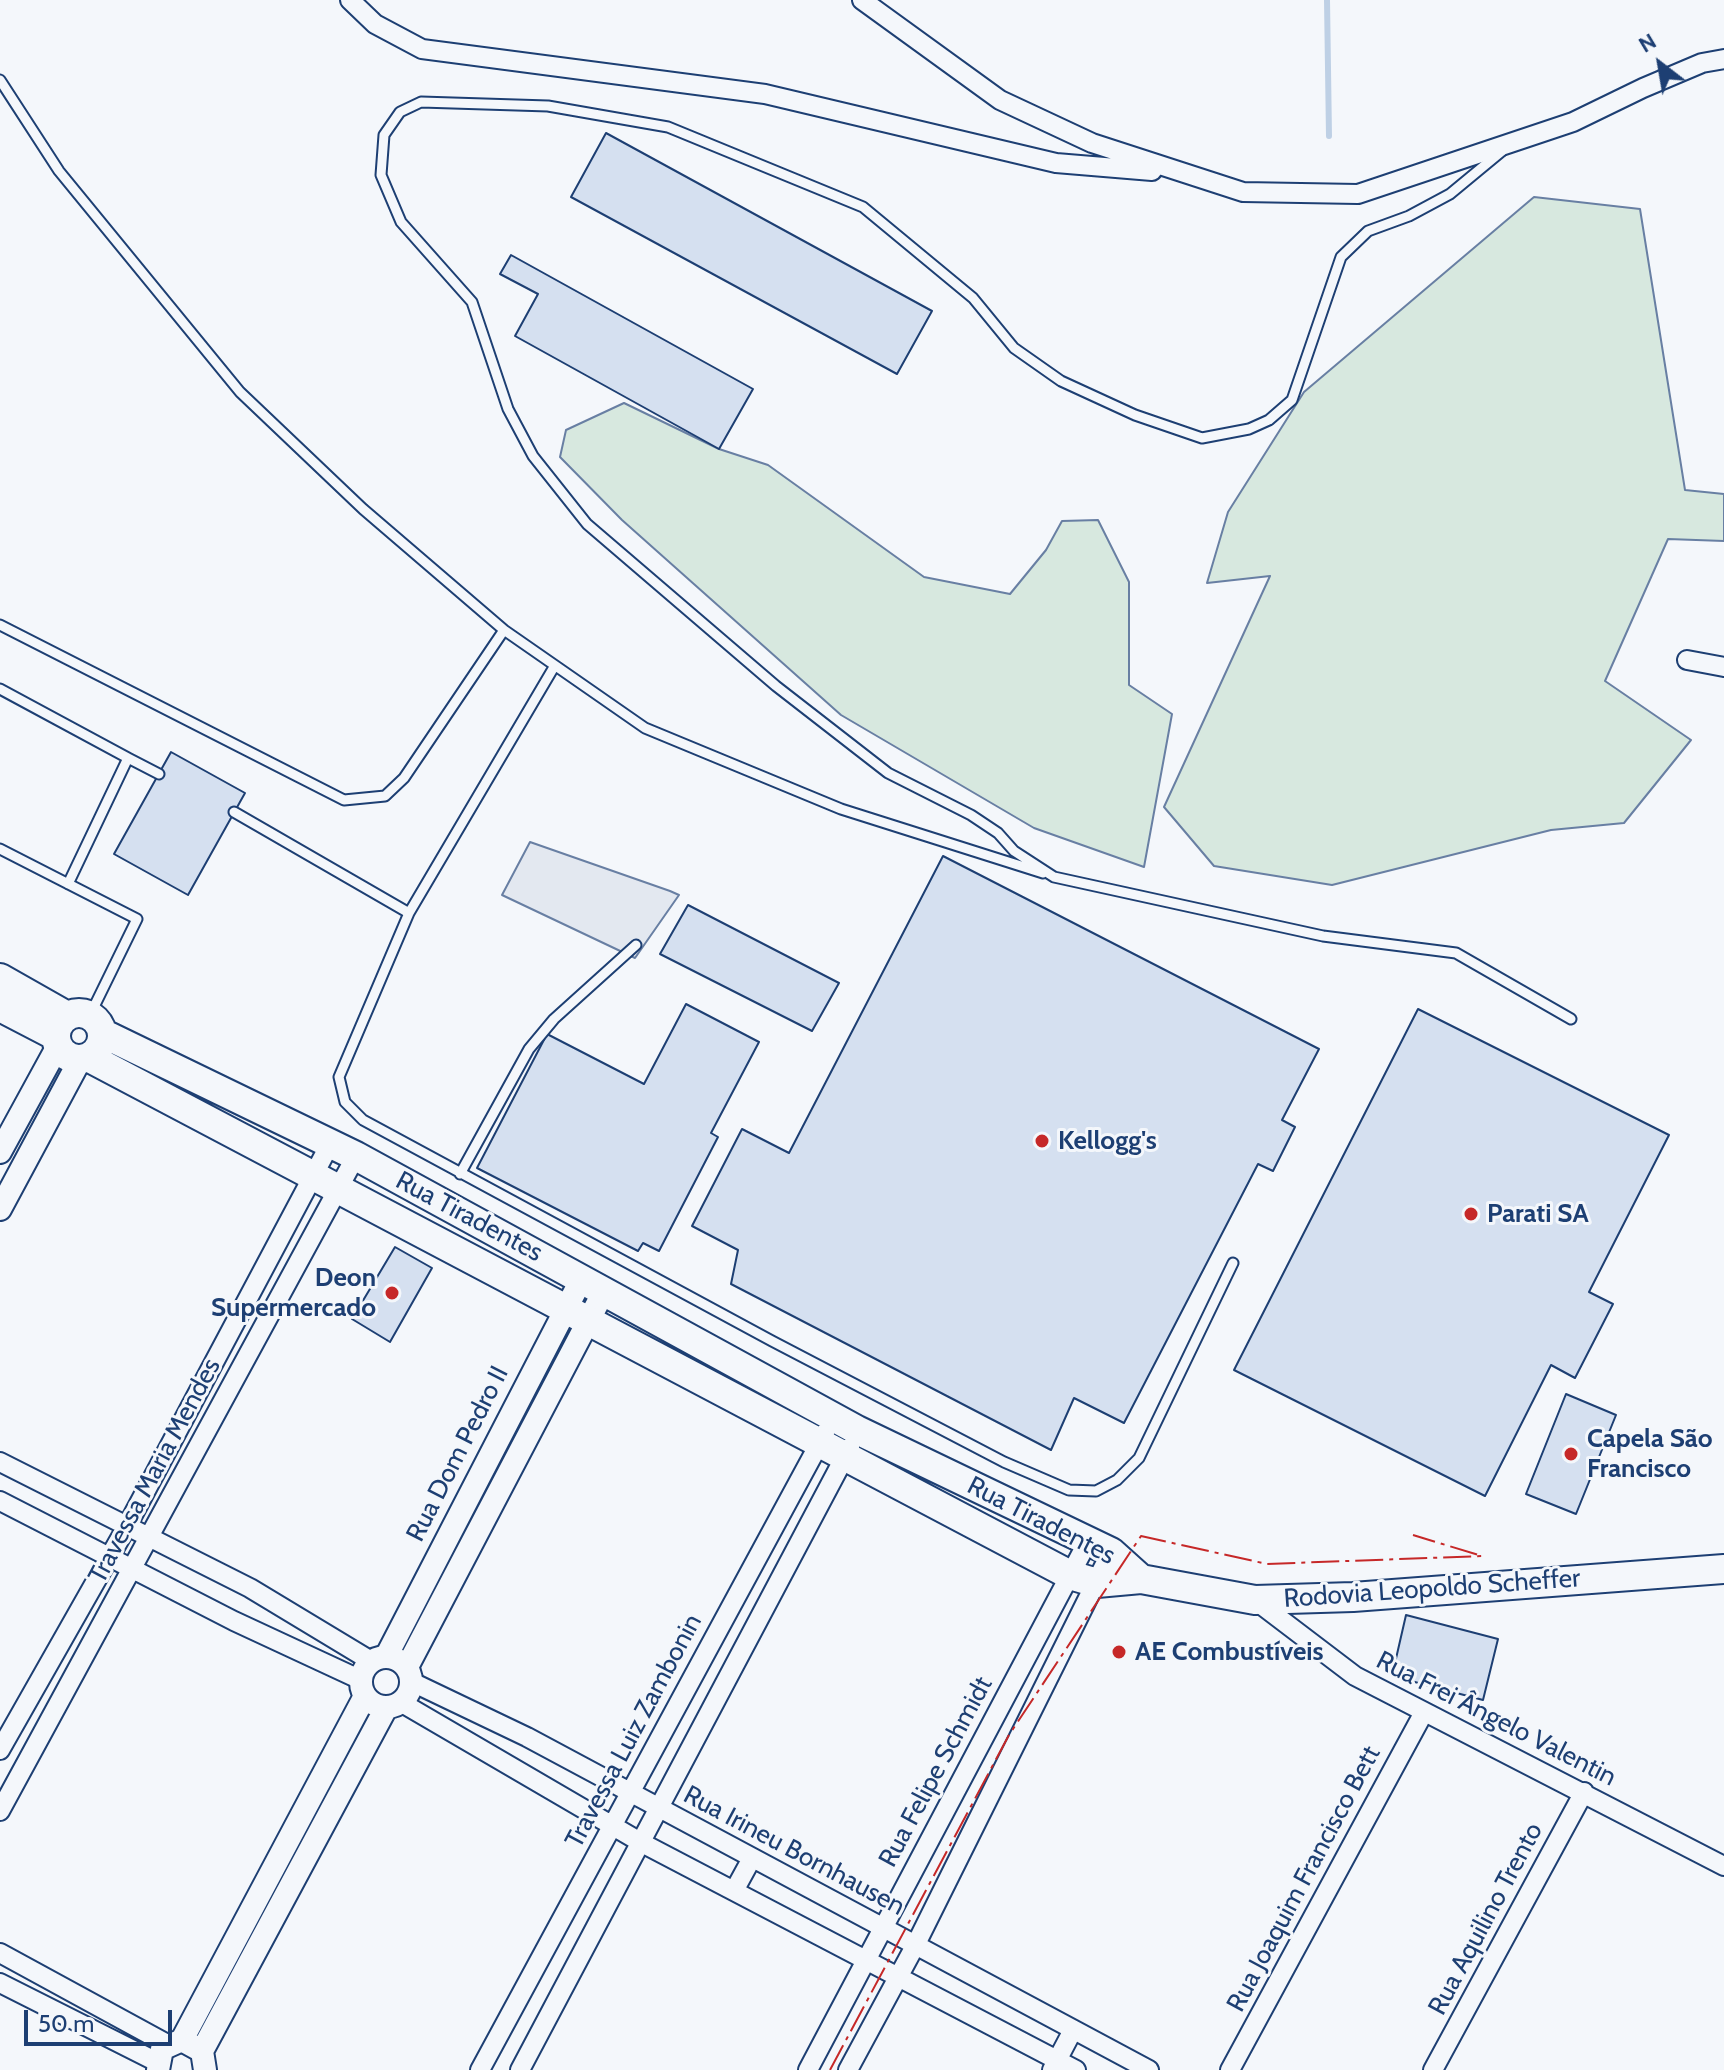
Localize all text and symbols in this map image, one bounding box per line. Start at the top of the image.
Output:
north arrow [1620,24,1700,104]
text: N [1634,27,1661,59]
place label: Kellogg's [1058,1125,1157,1157]
marker: Kellogg's [1033,1132,1051,1150]
street label: Rua Tiradentes [390,1165,548,1269]
place label: Parati SA [1487,1198,1589,1230]
marker: Parati SA [1462,1205,1480,1223]
place label: Deon Supermercado [211,1262,376,1324]
marker: Deon Supermercado [383,1284,401,1302]
street label: Travessa Maria Mendes [83,1353,227,1589]
street label: Rua Dom Pedro II [400,1361,516,1547]
place label: Capela São Francisco [1587,1423,1713,1484]
marker: Capela São Francisco [1562,1445,1580,1463]
street label: Rua Tiradentes [962,1470,1120,1572]
street label: Rodovia Leopoldo Scheffer [1283,1563,1581,1615]
street label: Travessa Luiz Zambonin [559,1609,709,1853]
place label: AE Combustíveis [1135,1636,1324,1668]
marker: AE Combustíveis [1110,1643,1128,1661]
street label: Rua Frei Ângelo Valentin [1371,1645,1621,1793]
street label: Rua Felipe Schmidt [873,1672,999,1872]
street label: Rua Joaquim Francisco Bett [1221,1741,1387,2017]
street label: Rua Irineu Bornhausen [678,1779,910,1923]
street label: Rua Aquilino Trento [1422,1818,1550,2020]
scale bar [28,1994,176,2044]
text: 50 m [38,2009,94,2038]

